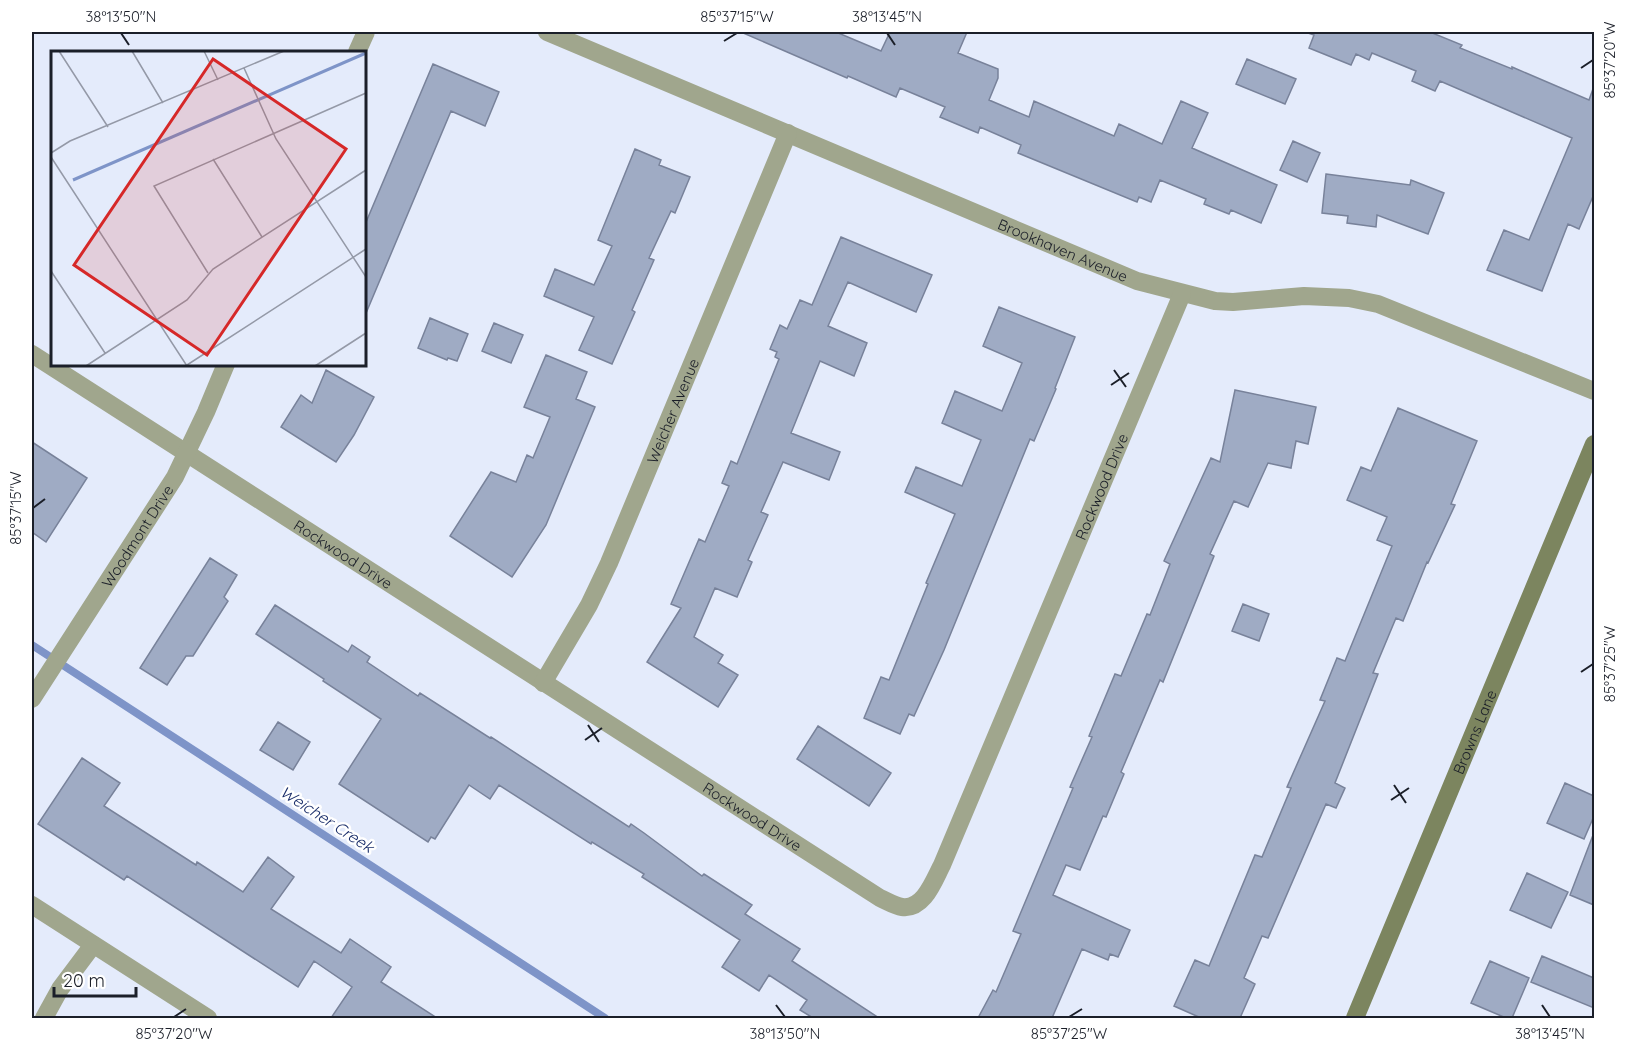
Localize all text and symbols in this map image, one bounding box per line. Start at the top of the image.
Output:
text: 38°13'50"N [85,7,157,26]
text: 85°37'15"W [700,7,774,26]
text: 38°13'45"N [852,7,922,26]
text: 85°37'20"W [1600,21,1619,99]
inset map [51,51,366,366]
street label: Brookhaven Avenue [995,214,1131,286]
street label: Weicher Avenue [642,355,703,466]
street label: Rockwood Drive [1070,430,1132,542]
text: 85°37'15"W [6,471,25,545]
street label: Woodmont Drive [97,481,177,591]
street label: Rockwood Drive [290,515,396,592]
text: 85°37'25"W [1600,625,1619,702]
street label: Browns Lane [1448,687,1500,777]
street label: Rockwood Drive [700,778,805,855]
water label: Weicher Creek [276,781,379,857]
scale bar [54,960,136,998]
text: 20 m [63,969,105,992]
text: 85°37'20"W [135,1024,213,1043]
text: 38°13'50"N [749,1024,821,1043]
text: 85°37'25"W [1031,1024,1108,1043]
text: 38°13'45"N [1515,1024,1585,1043]

